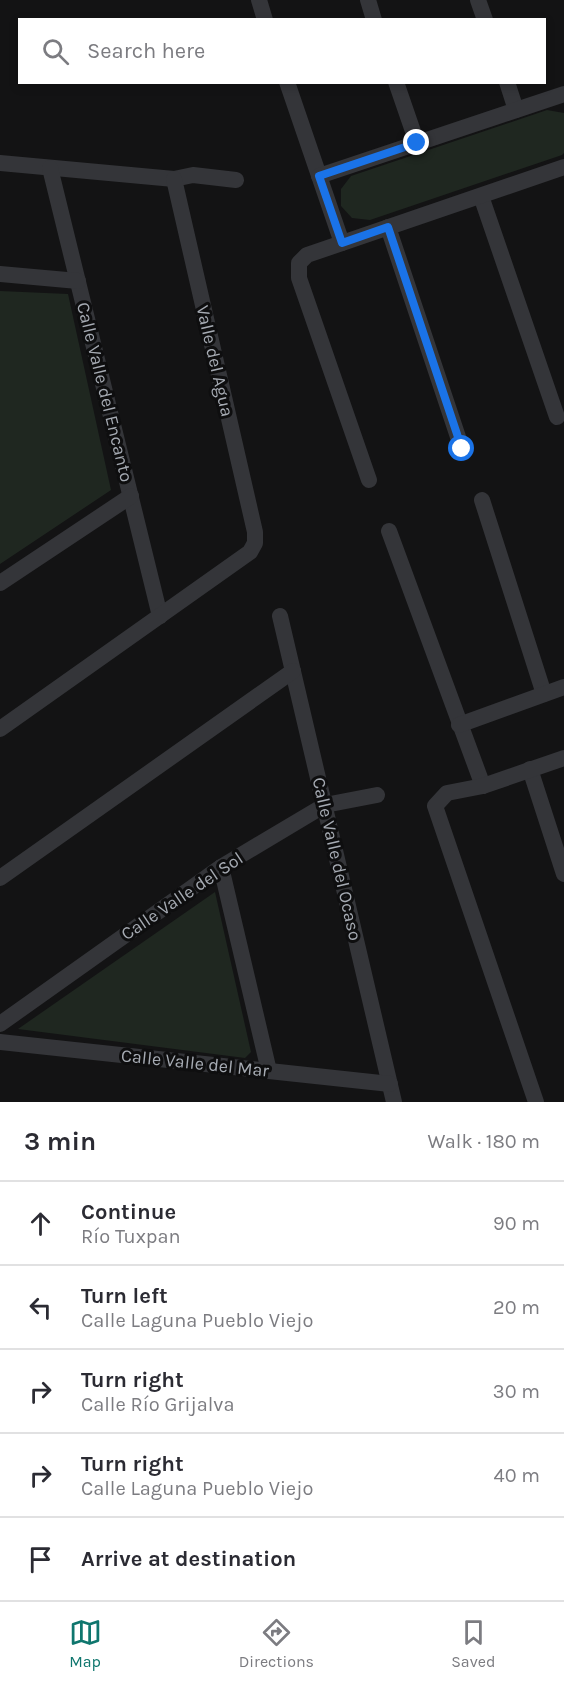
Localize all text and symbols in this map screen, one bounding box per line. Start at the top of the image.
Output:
search box [18,18,546,84]
icon: search [39,35,72,68]
text: Search here [87,38,205,64]
route end [403,129,429,155]
street label: Calle Valle del Encanto [72,300,138,484]
street label: Valle del Agua [192,303,238,419]
route start [448,435,474,461]
street label: Calle Valle del Ocaso [308,775,366,943]
street label: Calle Valle del Sol [117,847,247,945]
street label: Calle Valle del Mar [120,1044,270,1082]
text: 3 min [24,1126,96,1157]
text: Walk · 180 m [428,1130,540,1153]
text: Continue [81,1199,176,1225]
icon: ahead [24,1207,57,1240]
text: 90 m [493,1212,540,1235]
text: Río Tuxpan [81,1225,181,1248]
text: Turn left [81,1283,168,1309]
icon: left [24,1291,57,1324]
text: 20 m [493,1296,540,1319]
text: Calle Laguna Pueblo Viejo [81,1309,313,1332]
text: Turn right [81,1367,184,1393]
icon: right [24,1375,57,1408]
text: 30 m [493,1380,540,1403]
text: Calle Río Grijalva [81,1393,234,1416]
text: Turn right [81,1451,184,1477]
icon: right [24,1459,57,1492]
text: 40 m [494,1464,540,1487]
text: Calle Laguna Pueblo Viejo [81,1477,313,1500]
icon: arrive [24,1543,57,1576]
text: Arrive at destination [81,1546,296,1572]
tab: Map [69,1616,102,1671]
tab: Directions [239,1616,314,1671]
tab: Saved [451,1616,495,1671]

